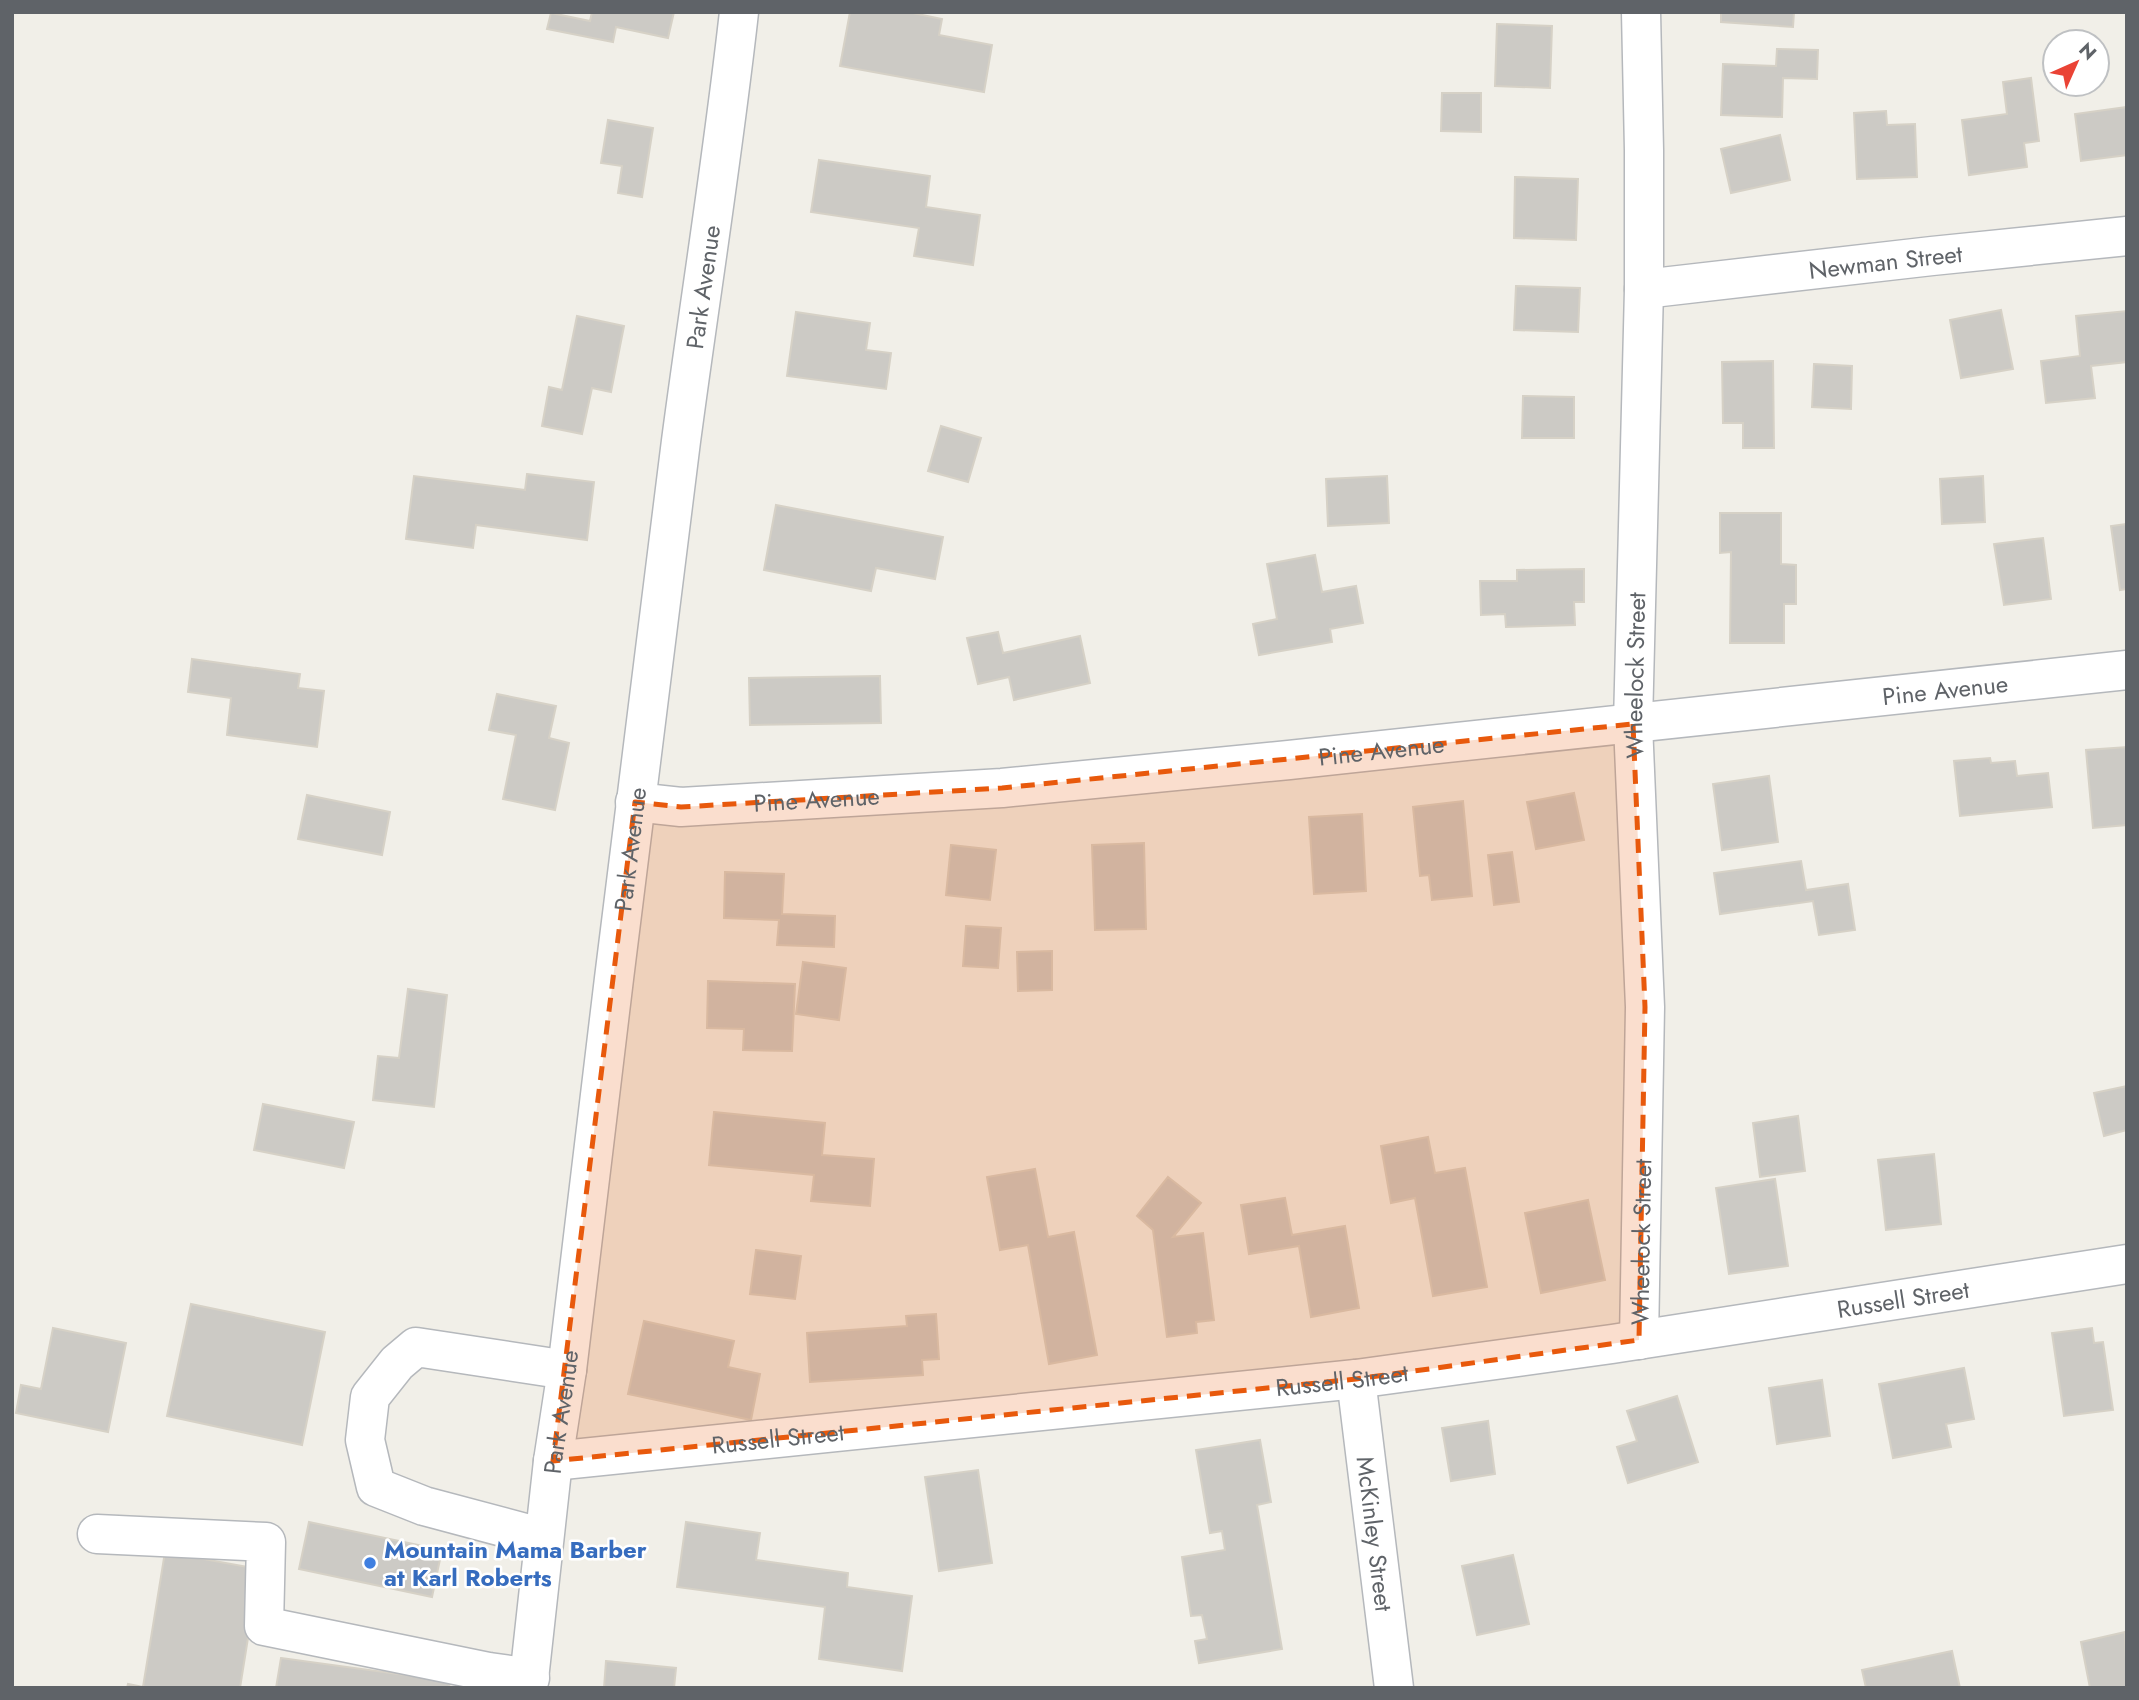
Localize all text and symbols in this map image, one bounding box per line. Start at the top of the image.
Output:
north arrow [2041,28,2111,98]
text: N [2073,36,2103,66]
street label: Park Avenue [676,223,729,351]
street label: Newman Street [1807,235,1964,288]
street label: Wheelock Street [1615,592,1654,759]
street label: Pine Avenue [1880,665,2010,714]
street label: Pine Avenue [1317,726,1446,774]
street label: Pine Avenue [752,778,881,820]
street label: Park Avenue [605,785,655,913]
street label: Wheelock Street [1622,1158,1660,1325]
street label: Russell Street [1834,1271,1972,1326]
street label: Park Avenue [534,1348,587,1476]
street label: Russell Street [1274,1355,1411,1405]
street label: Russell Street [710,1414,846,1462]
street label: McKinley Street [1348,1454,1402,1614]
place label: Mountain Mama Barber at Karl Roberts [384,1532,647,1595]
marker: Mountain Mama Barber at Karl Roberts [362,1555,378,1571]

